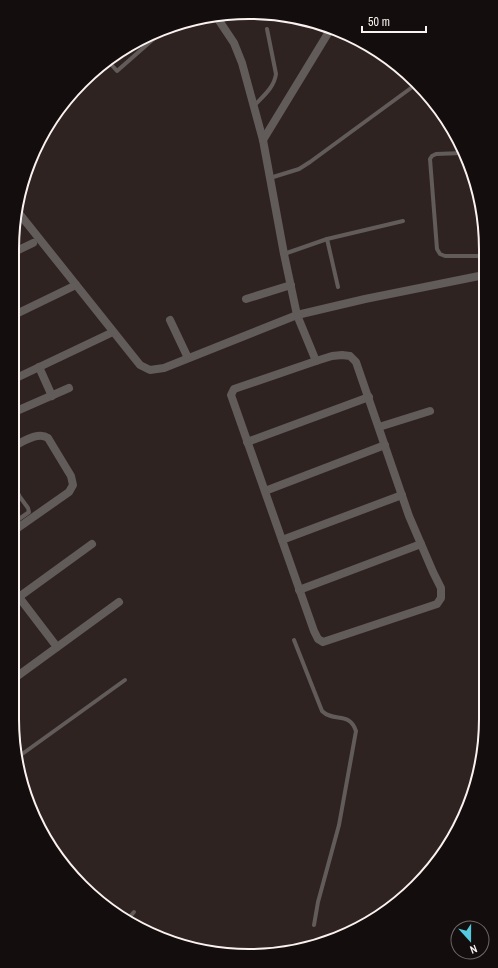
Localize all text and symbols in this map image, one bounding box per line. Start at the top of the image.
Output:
scale bar [362,8,426,34]
text: 50 m [368,14,390,30]
north arrow [450,920,490,960]
text: N [468,942,479,957]

